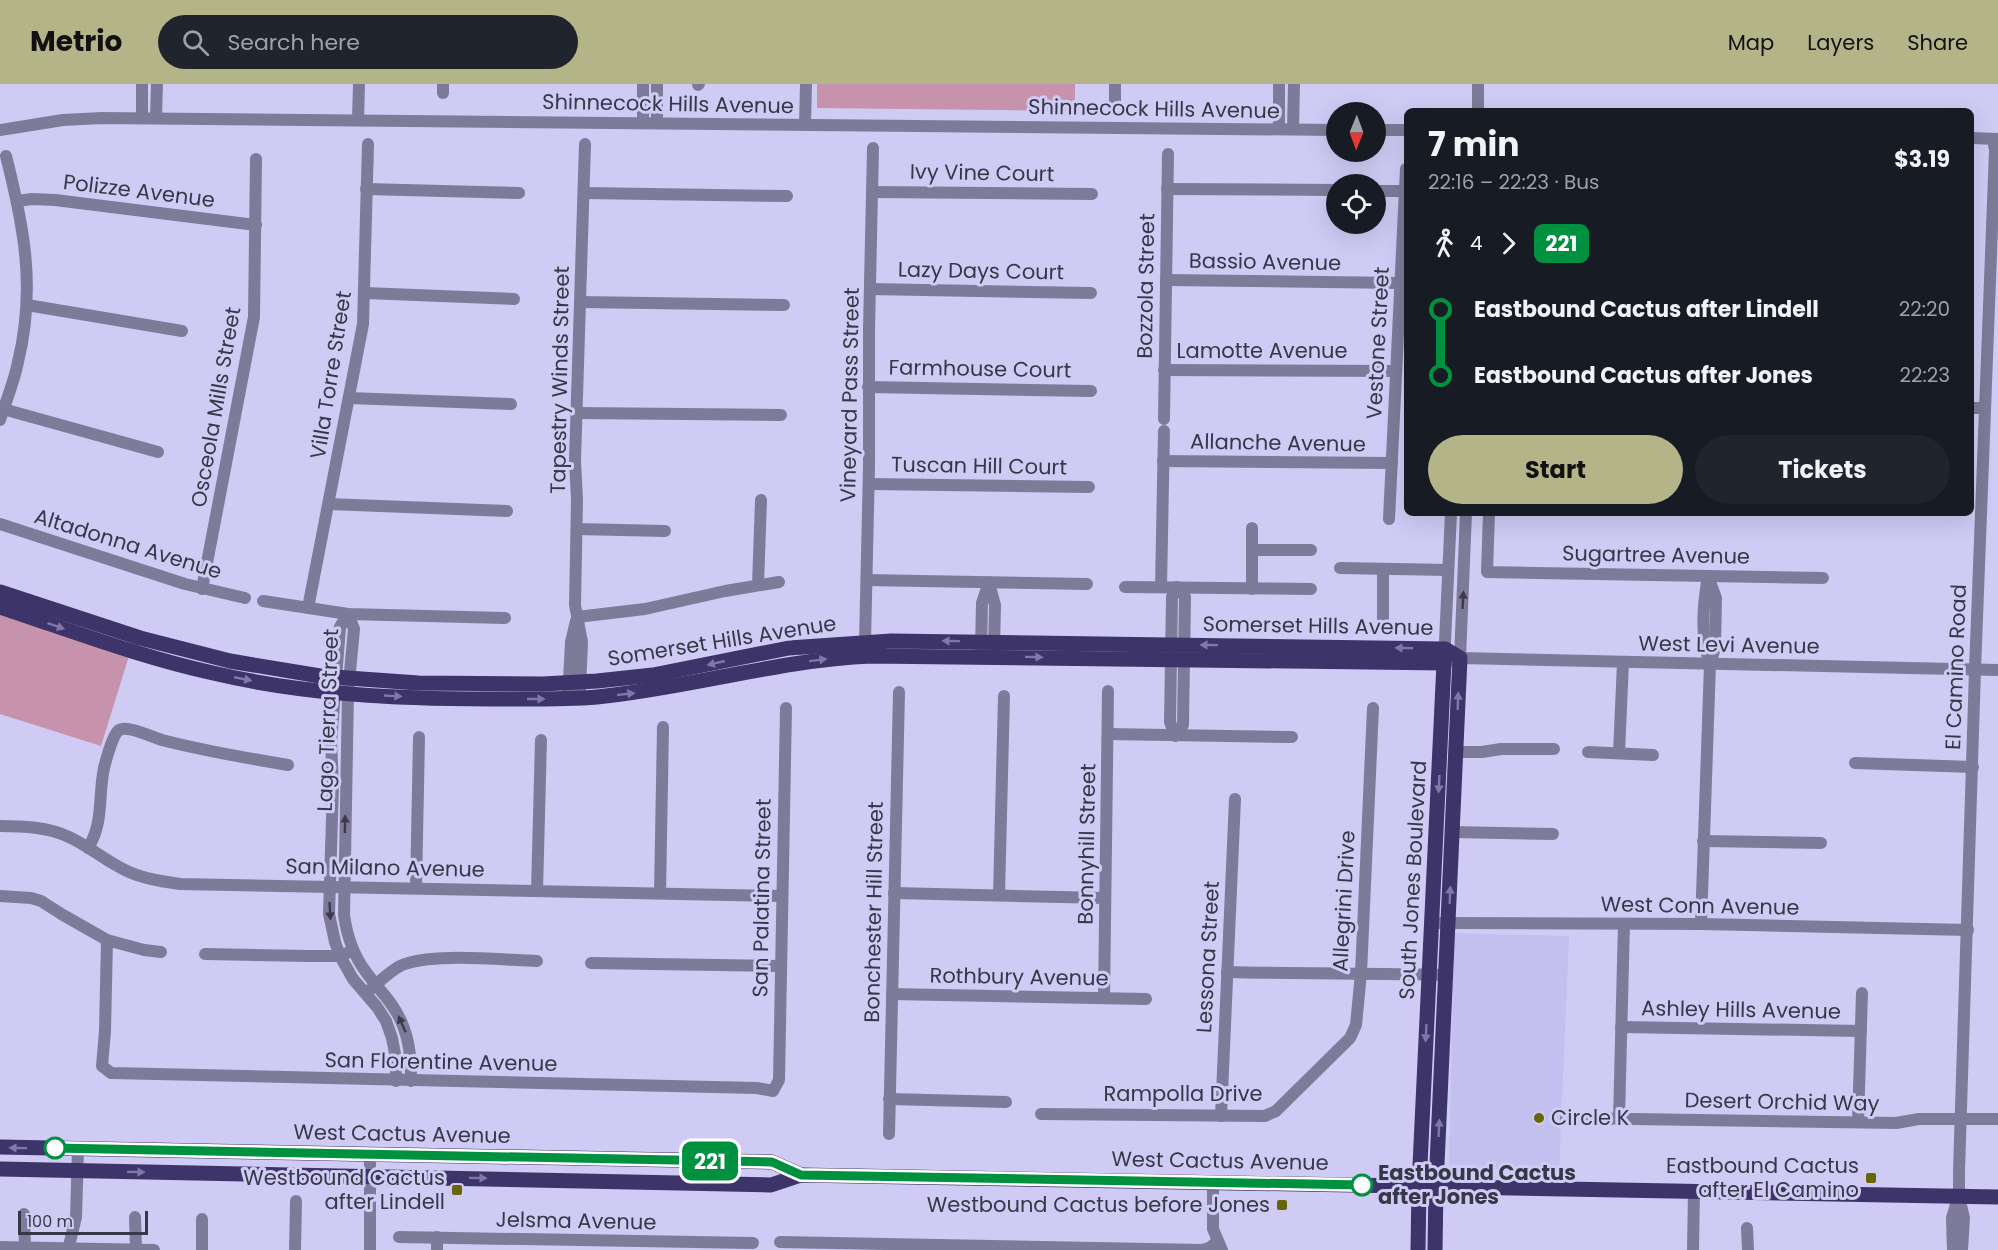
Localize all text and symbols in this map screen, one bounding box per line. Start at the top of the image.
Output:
search box [158,15,578,69]
text: Metrio [30,22,122,61]
icon: search [179,26,212,59]
text: Search here [227,27,360,58]
text: Map [1728,28,1774,57]
text: Layers [1807,28,1874,57]
text: Share [1907,28,1968,57]
street label: Shinnecock Hills Avenue [542,87,794,120]
street label: Shinnecock Hills Avenue [1028,92,1280,125]
north arrow [1326,102,1386,162]
map controls [1326,102,1386,234]
text: 7 min [1428,121,1520,168]
text: $3.19 [1894,144,1950,175]
street label: Ivy Vine Court [910,157,1054,188]
street label: Polizze Avenue [62,167,217,214]
text: 22:16 – 22:23 · Bus [1428,168,1600,196]
button: locate [1326,174,1386,234]
street label: Bozzola Street [1130,213,1161,359]
icon: walk [1428,227,1461,260]
icon: forward [1492,227,1525,260]
text: 4 [1470,229,1483,257]
text: 221 [1546,229,1577,258]
street label: Bassio Avenue [1189,246,1341,277]
street label: Lazy Days Court [898,255,1064,286]
street label: Tapestry Winds Street [543,266,576,494]
street label: Vestone Street [1359,266,1396,420]
street label: Vineyard Pass Street [833,287,866,503]
street label: Villa Torre Street [303,289,358,461]
text: Eastbound Cactus after Lindell [1474,294,1819,325]
text: 22:20 [1899,295,1950,323]
street label: Osceola Mills Street [184,304,247,510]
street label: Lamotte Avenue [1176,336,1348,365]
street label: Farmhouse Court [888,352,1072,385]
text: Eastbound Cactus after Jones [1474,360,1813,391]
text: 22:23 [1899,361,1950,389]
street label: Allanche Avenue [1190,426,1366,459]
button: Start [1428,435,1683,504]
button: Tickets [1695,435,1950,504]
street label: Tuscan Hill Court [891,449,1067,482]
street label: Altadonna Avenue [31,501,225,586]
street label: Sugartree Avenue [1562,538,1750,571]
street label: El Camino Road [1938,584,1973,750]
one-way arrow [1458,590,1467,609]
street label: Somerset Hills Avenue [606,608,838,673]
street label: Somerset Hills Avenue [1202,609,1434,642]
one-way arrow [47,621,65,631]
street label: Lago Tierra Street [310,628,345,812]
street label: West Levi Avenue [1638,628,1820,661]
one-way arrow [942,636,961,646]
one-way arrow [1200,640,1219,650]
one-way arrow [1394,644,1413,653]
one-way arrow [1025,652,1044,662]
one-way arrow [809,655,828,664]
one-way arrow [707,658,725,668]
one-way arrow [234,675,253,684]
one-way arrow [617,689,636,699]
one-way arrow [384,691,403,700]
one-way arrow [1454,691,1463,710]
one-way arrow [527,694,546,704]
street label: South Jones Boulevard [1392,760,1433,1000]
street label: Bonnyhill Street [1071,763,1102,925]
one-way arrow [1434,775,1443,794]
street label: San Palatina Street [745,798,778,998]
street label: Bonchester Hill Street [857,801,890,1023]
one-way arrow [340,815,350,834]
street label: Allegrini Drive [1325,830,1362,972]
street label: San Milano Avenue [285,851,485,884]
street label: Lessona Street [1189,880,1226,1034]
one-way arrow [1445,886,1454,905]
street label: West Conn Avenue [1600,889,1800,922]
one-way arrow [325,901,335,920]
street label: Rothbury Avenue [929,960,1109,993]
street label: Ashley Hills Avenue [1641,993,1841,1026]
one-way arrow [397,1014,407,1032]
one-way arrow [1422,1023,1431,1042]
street label: San Florentine Avenue [324,1045,558,1078]
street label: Rampolla Drive [1103,1079,1263,1108]
street label: Desert Orchid Way [1684,1085,1880,1118]
place label: Circle K [1551,1103,1630,1132]
marker: Circle K [1532,1111,1546,1125]
street label: West Cactus Avenue [293,1117,511,1150]
one-way arrow [1434,1118,1443,1137]
unlabelled marker [44,1137,66,1159]
line badge: 221 [676,1142,744,1180]
one-way arrow [9,1143,28,1152]
street label: West Cactus Avenue [1111,1144,1329,1177]
text: 221 [694,1147,726,1176]
place label: Eastbound Cactus after El Camino [1666,1151,1859,1204]
place label: Eastbound Cactus after Jones [1378,1158,1576,1211]
place label: Westbound Cactus after Lindell [243,1163,445,1216]
one-way arrow [126,1167,145,1177]
marker: Eastbound Cactus after El Camino [1864,1171,1878,1185]
one-way arrow [468,1174,487,1183]
marker: Eastbound Cactus after Jones [1351,1174,1373,1196]
marker: Westbound Cactus after Lindell [450,1183,464,1197]
place label: Westbound Cactus before Jones [927,1190,1270,1219]
marker: Westbound Cactus before Jones [1275,1198,1289,1212]
street label: Jelsma Avenue [495,1205,657,1236]
scale bar [18,1208,148,1236]
text: 100 m [27,1210,73,1233]

